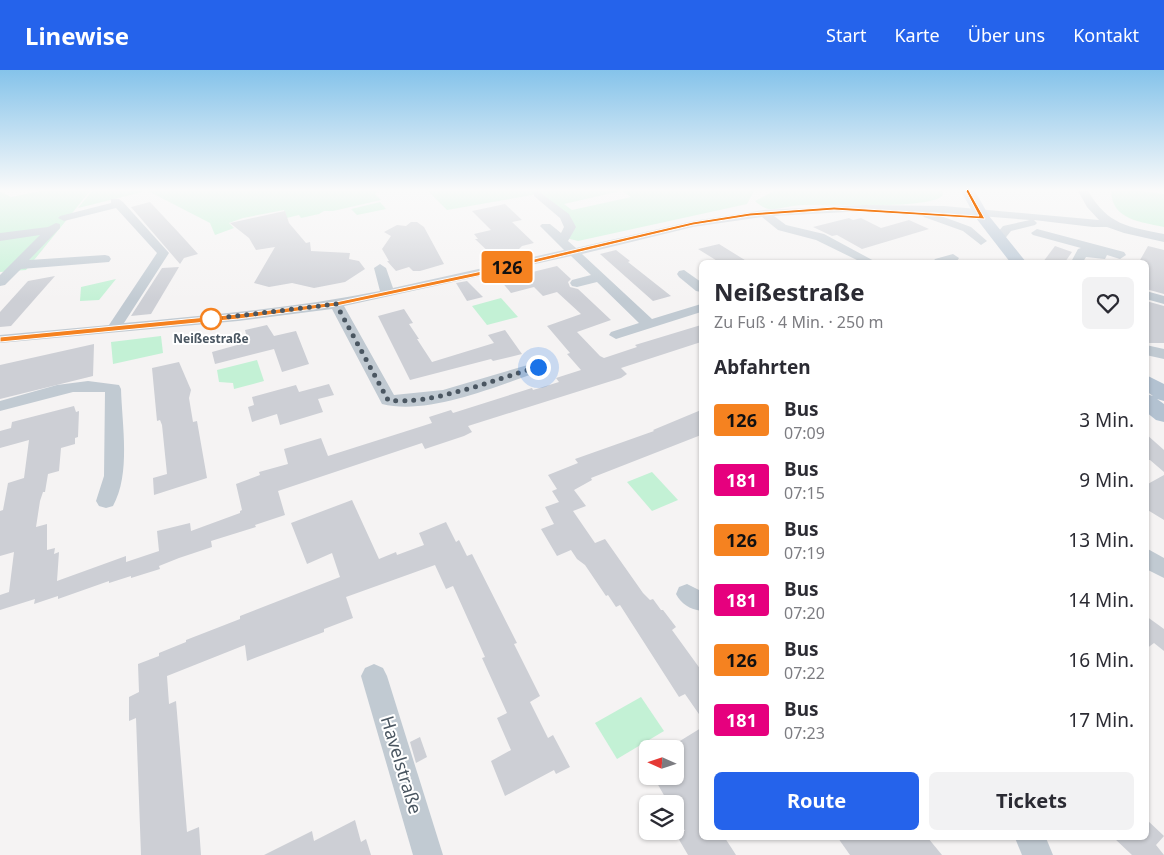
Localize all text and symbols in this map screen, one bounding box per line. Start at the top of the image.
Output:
text: Linewise [25,19,129,52]
text: Start [826,23,866,47]
text: Karte [894,23,940,47]
text: Über uns [968,23,1045,47]
text: Kontakt [1073,23,1139,47]
line badge: 126 [478,251,536,283]
text: 126 [492,255,522,279]
text: Neißestraße [714,275,865,308]
button: heart [1082,277,1134,329]
marker: Neißestraße [200,308,222,330]
text: Zu Fuß · 4 Min. · 250 m [714,311,883,333]
place label: Neißestraße [173,330,249,347]
text: Abfahrten [714,354,811,380]
your location [526,355,551,380]
text: Bus [784,396,819,422]
text: 3 Min. [1079,407,1134,433]
text: 126 [726,408,757,432]
text: 07:09 [784,422,825,444]
text: Bus [784,456,819,482]
text: 9 Min. [1079,467,1134,493]
text: 181 [726,468,757,492]
text: 07:15 [784,482,825,504]
text: Bus [784,516,819,542]
text: 13 Min. [1068,527,1134,553]
text: 126 [726,528,757,552]
text: 07:19 [784,542,825,564]
text: Bus [784,576,819,602]
text: 14 Min. [1068,587,1134,613]
text: 181 [726,588,757,612]
text: 07:20 [784,602,825,624]
text: Bus [784,636,819,662]
text: 16 Min. [1068,647,1134,673]
text: 126 [726,648,757,672]
text: 07:22 [784,662,825,684]
text: Bus [784,696,819,722]
text: 17 Min. [1068,707,1134,733]
text: 181 [726,708,757,732]
street label: Havelstraße [376,713,428,817]
text: 07:23 [784,722,825,744]
north arrow [639,740,684,785]
map controls [639,740,684,840]
button: Route [714,772,919,830]
button: Tickets [929,772,1134,830]
button: layers [639,795,684,840]

